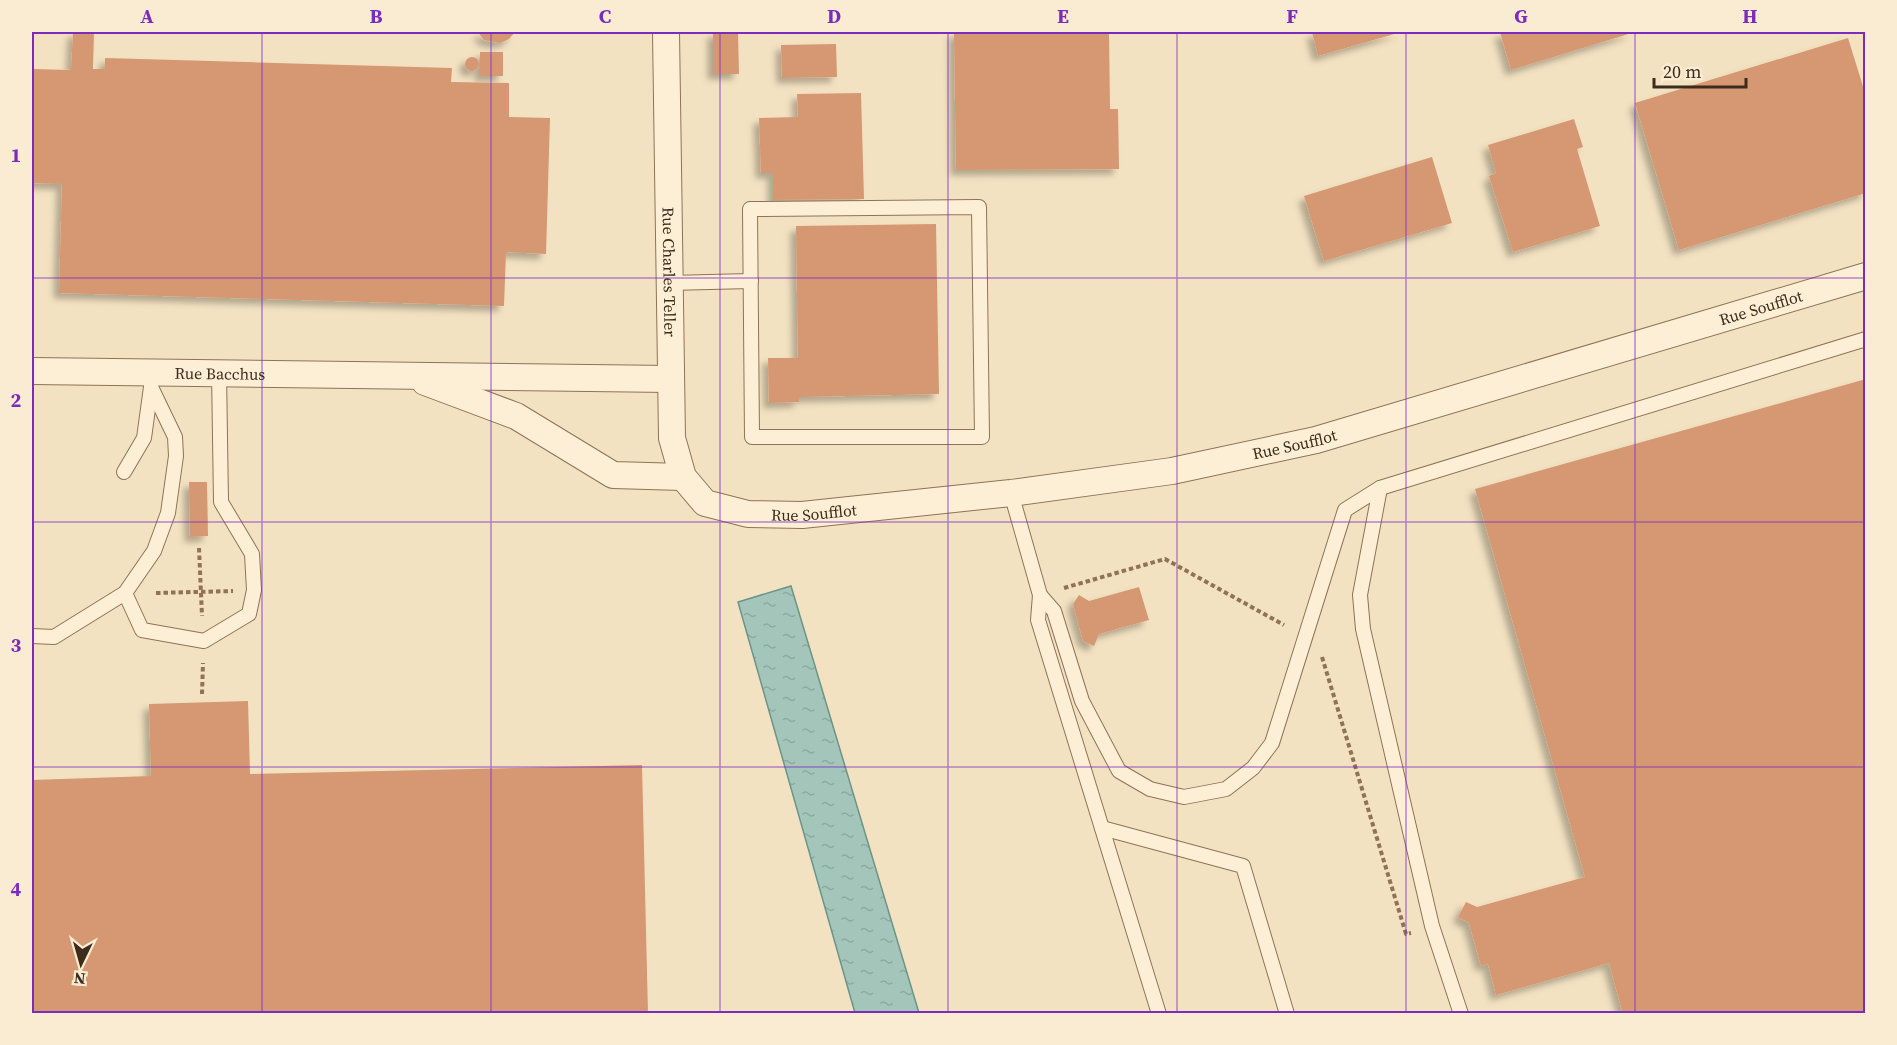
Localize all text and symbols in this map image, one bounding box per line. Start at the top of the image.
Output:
text: A [140,2,154,30]
text: B [369,2,383,30]
text: C [599,2,611,30]
text: D [827,2,841,30]
text: E [1057,2,1069,30]
text: F [1286,2,1298,30]
text: G [1514,2,1528,30]
text: H [1742,2,1758,30]
scale bar [1654,51,1746,89]
text: 20 m [1663,59,1701,84]
text: 1 [11,141,21,169]
street label: Rue Charles Teller [658,207,682,337]
street label: Rue Soufflot [1716,284,1806,330]
street label: Rue Bacchus [174,362,266,385]
text: 2 [11,386,22,414]
street label: Rue Soufflot [1250,423,1340,464]
street label: Rue Soufflot [771,498,859,526]
text: 3 [11,631,22,659]
text: 4 [11,875,22,903]
north arrow [51,934,111,994]
text: N [73,967,86,990]

